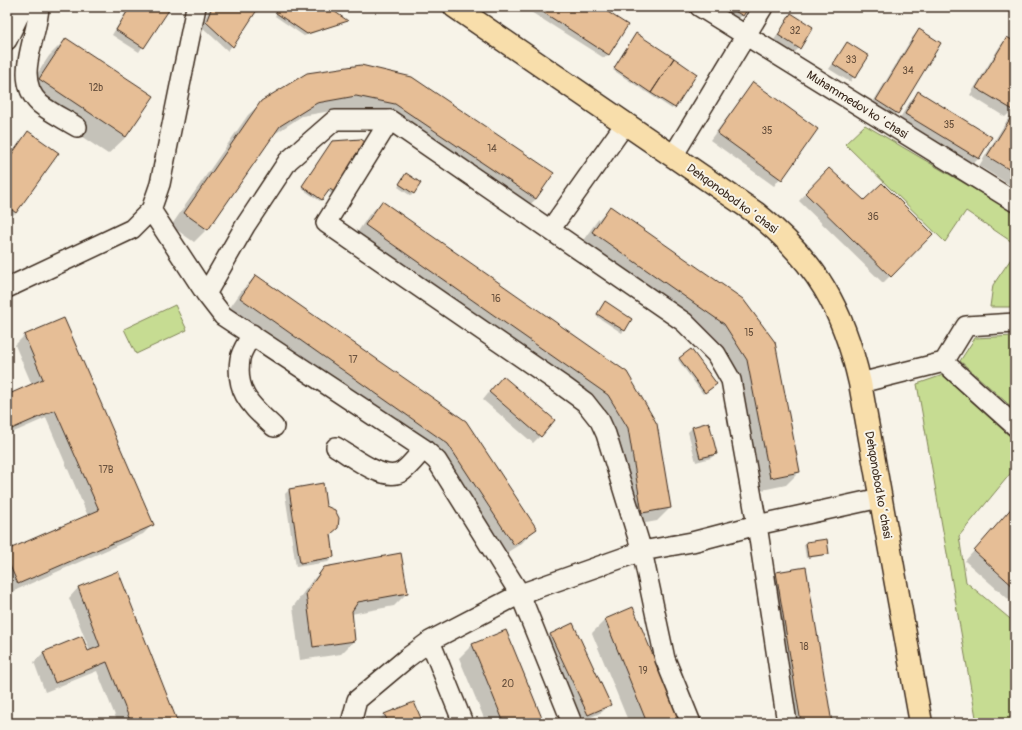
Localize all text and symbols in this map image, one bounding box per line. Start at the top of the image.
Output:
house number: 32 [789,25,801,37]
house number: 33 [845,54,857,66]
house number: 34 [902,65,914,77]
street label: Muhammedov koʻchasi [804,68,910,142]
house number: 12b [89,82,103,94]
house number: 35 [944,119,955,131]
house number: 35 [762,125,773,137]
house number: 14 [487,143,497,155]
street label: Dehqonobod koʻchasi [684,161,780,237]
house number: 36 [867,211,879,223]
house number: 16 [491,293,501,305]
house number: 15 [744,327,754,339]
house number: 17 [348,354,358,366]
street label: Dehqonobod koʻchasi [861,430,895,540]
house number: 17B [99,464,114,476]
house number: 18 [800,641,808,653]
house number: 19 [638,665,648,677]
house number: 20 [502,678,514,690]

